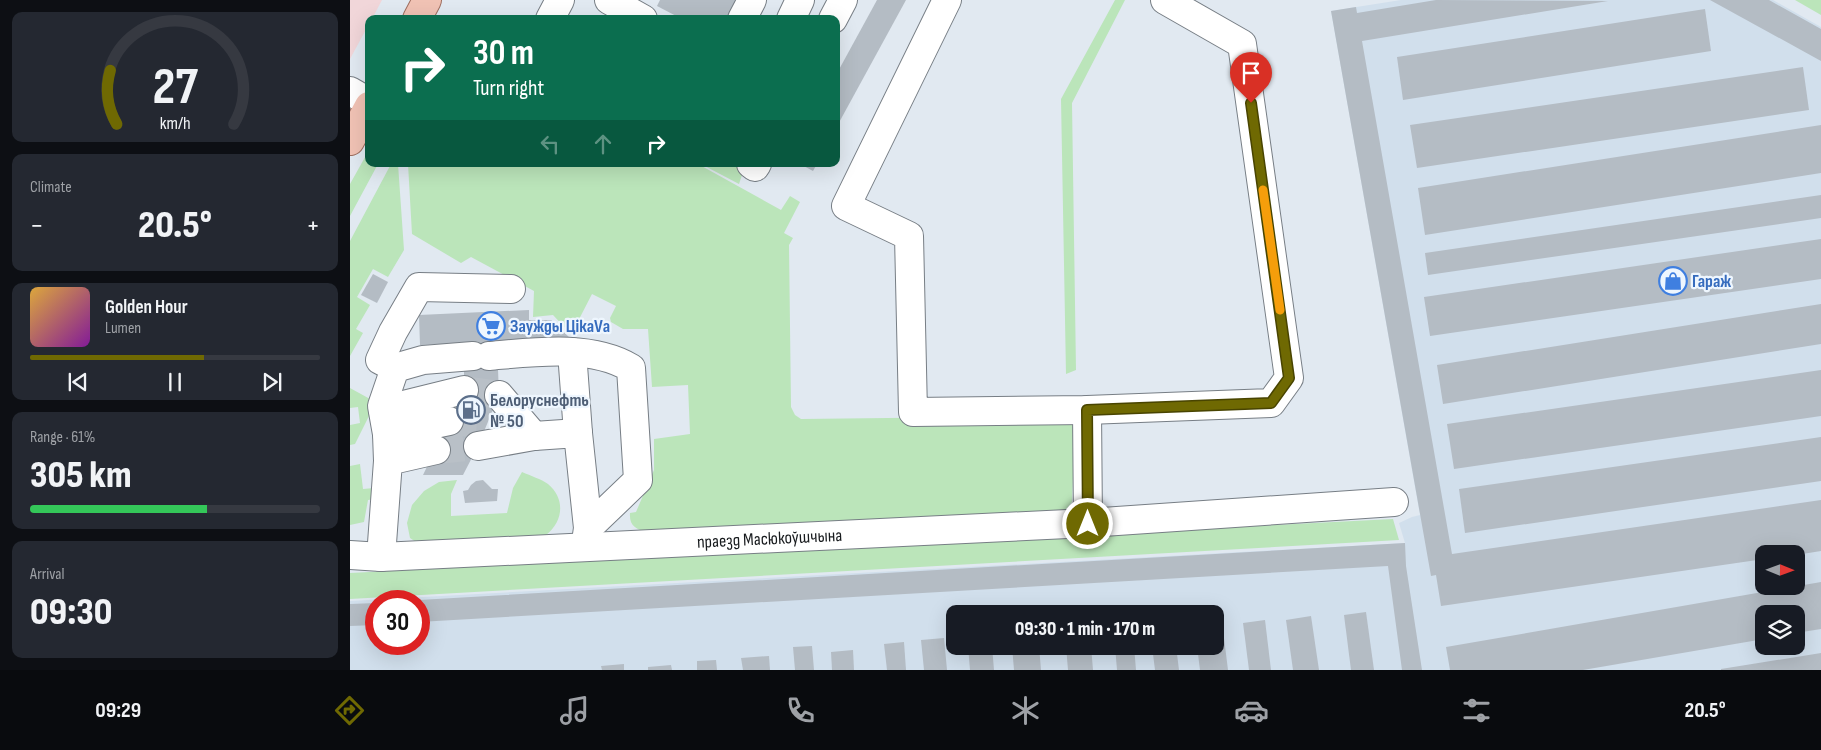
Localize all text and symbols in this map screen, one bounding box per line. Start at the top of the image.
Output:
text: 30 m [473,32,534,75]
icon: right [390,35,455,100]
pin [1230,52,1272,103]
text: 27 [152,56,198,119]
icon: arrive [1237,59,1265,87]
text: Turn right [473,75,544,102]
text: km/h [160,113,190,134]
icon: left [536,130,564,158]
icon: ahead [589,130,617,158]
icon: right [642,130,670,158]
text: Climate [30,178,72,197]
text: 20.5° [138,203,212,248]
text: − [30,209,44,242]
text: + [306,209,320,242]
shop icon: Гараж [1658,266,1688,296]
place label: Гараж [1692,271,1731,292]
text: Golden Hour [105,296,188,319]
supermarket icon: Заужды ЦікаVа [476,311,506,341]
place label: Заужды ЦікаVа [510,316,610,337]
text: Lumen [105,319,141,338]
icon: previous [64,368,92,396]
icon: pause [161,368,189,396]
icon: next [258,368,286,396]
place label: Белоруснефть № 50 [490,390,589,432]
fuel station icon: Белоруснефть № 50 [456,395,486,425]
text: Range · 61% [30,428,95,447]
text: 305 km [30,453,132,498]
position arrow [1061,497,1113,549]
street label: праезд Масюкоўшчына [696,524,843,552]
north arrow [1755,545,1805,595]
map controls [1755,545,1805,655]
text: Arrival [30,565,64,584]
text: 09:30 [30,590,112,635]
speed limit sign: 30 [365,590,430,655]
button: layers [1755,605,1805,655]
text: 09:30 · 1 min · 170 m [1015,618,1155,641]
icon: directions [332,693,367,728]
icon: music [557,693,592,728]
icon: phone [783,693,818,728]
icon: climate [1008,693,1043,728]
icon: car [1234,693,1269,728]
icon: filters [1459,693,1494,728]
text: 09:29 [95,697,141,724]
text: 20.5° [1685,697,1726,724]

